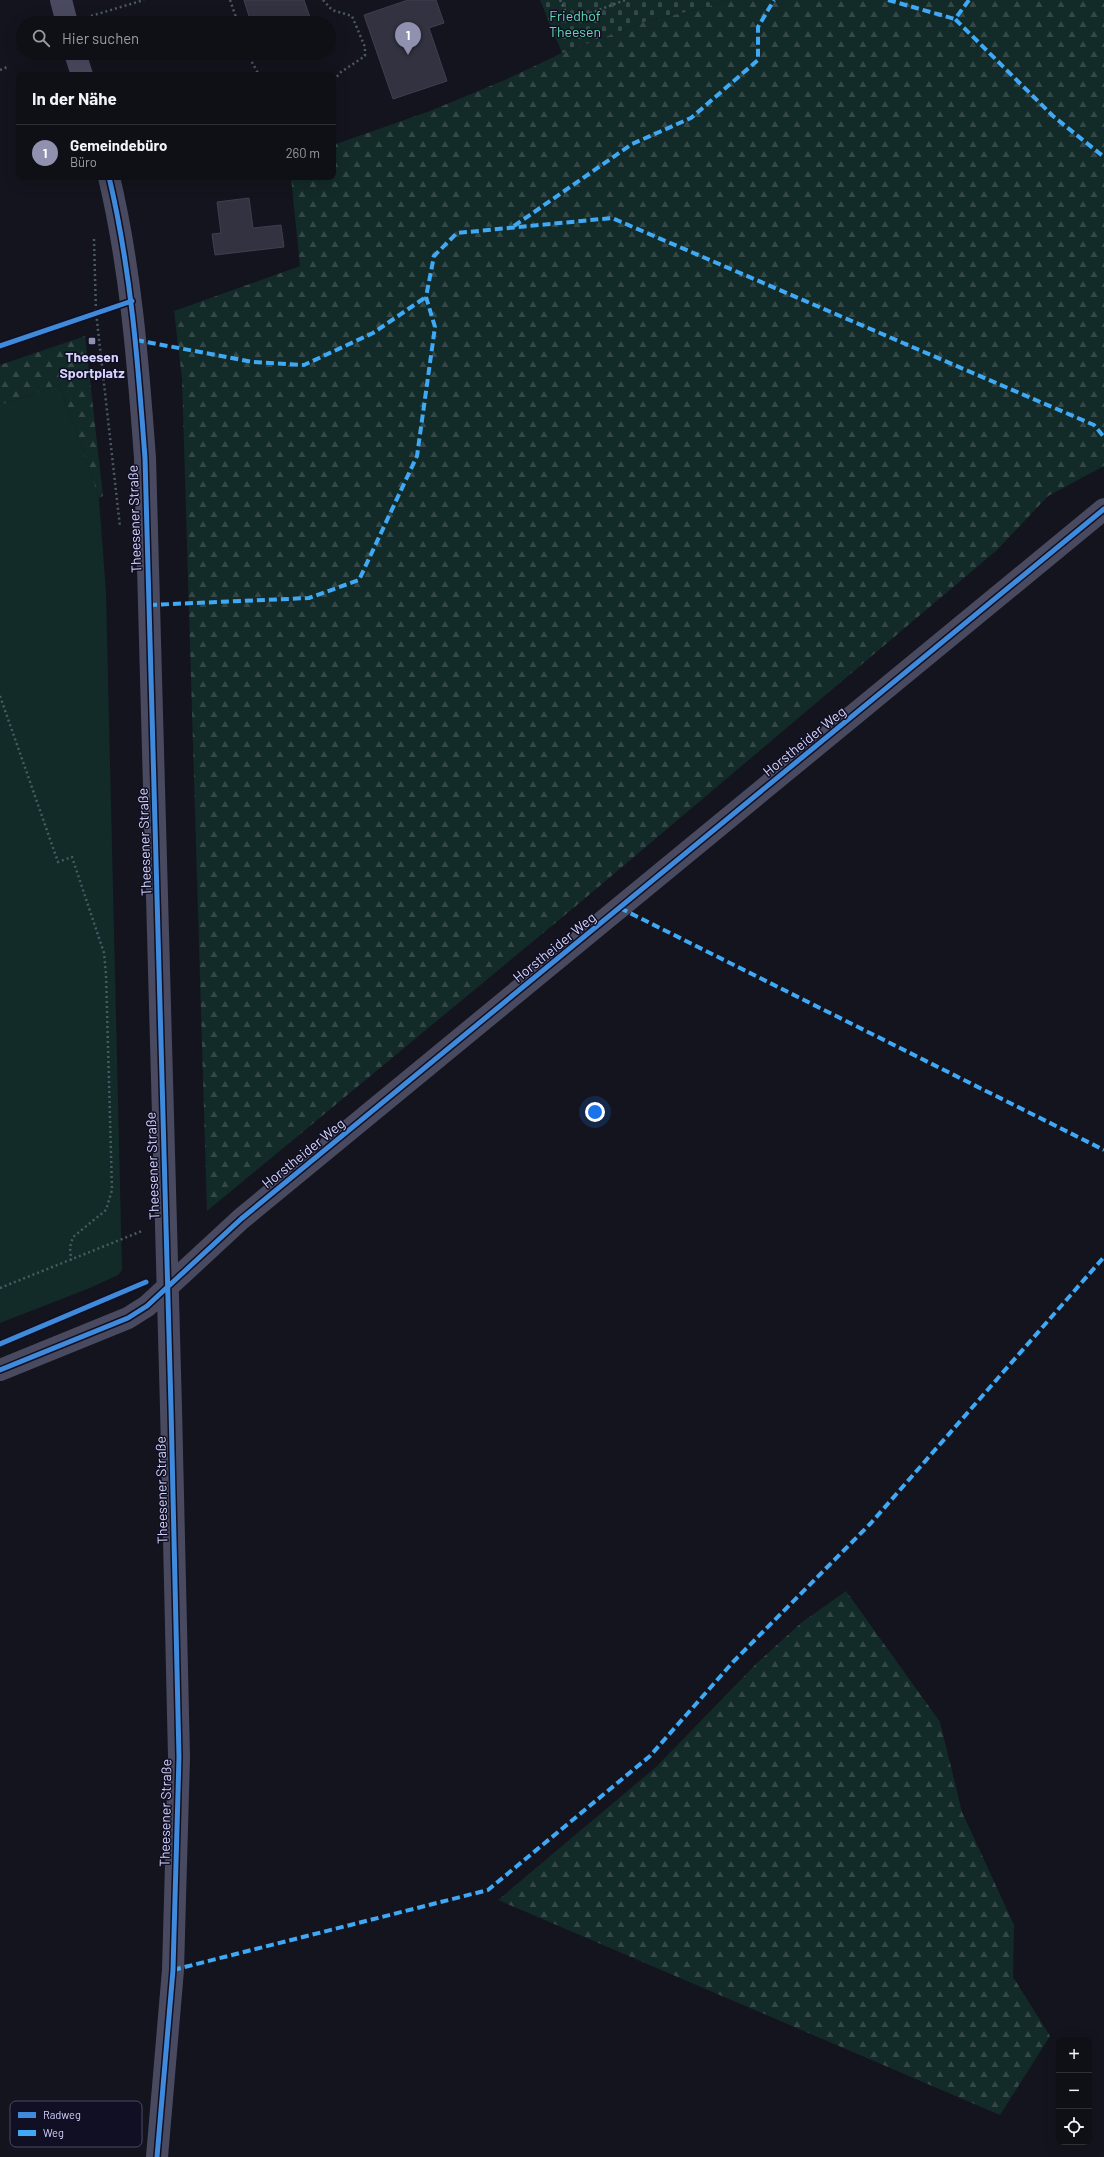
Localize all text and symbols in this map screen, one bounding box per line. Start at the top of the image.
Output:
park label: Friedhof Theesen [549,7,601,40]
search box [16,16,336,60]
pin: 1 [395,22,421,55]
icon: search [30,27,52,49]
text: Hier suchen [62,29,139,47]
text: In der Nähe [32,88,117,108]
text: Gemeindebüro [70,136,167,154]
text: 1 [43,145,47,161]
text: 260 m [286,145,320,161]
text: Büro [70,154,97,170]
marker: Theesen Sportplatz [87,336,97,346]
place label: Theesen Sportplatz [59,348,125,381]
street label: Theesener Straße [124,465,144,573]
street label: Horstheider Weg [759,702,849,780]
street label: Theesener Straße [134,788,154,896]
street label: Horstheider Weg [509,908,599,986]
your location [585,1102,605,1122]
street label: Theesener Straße [142,1112,162,1220]
street label: Horstheider Weg [258,1114,348,1192]
street label: Theesener Straße [152,1436,170,1544]
street label: Theesener Straße [156,1759,174,1867]
map controls [1056,2037,1092,2145]
button: + [1056,2037,1092,2073]
button: − [1056,2073,1092,2109]
legend [10,2101,142,2147]
text: Radweg [43,2108,81,2121]
button: locate [1056,2109,1092,2145]
text: Weg [43,2126,64,2139]

